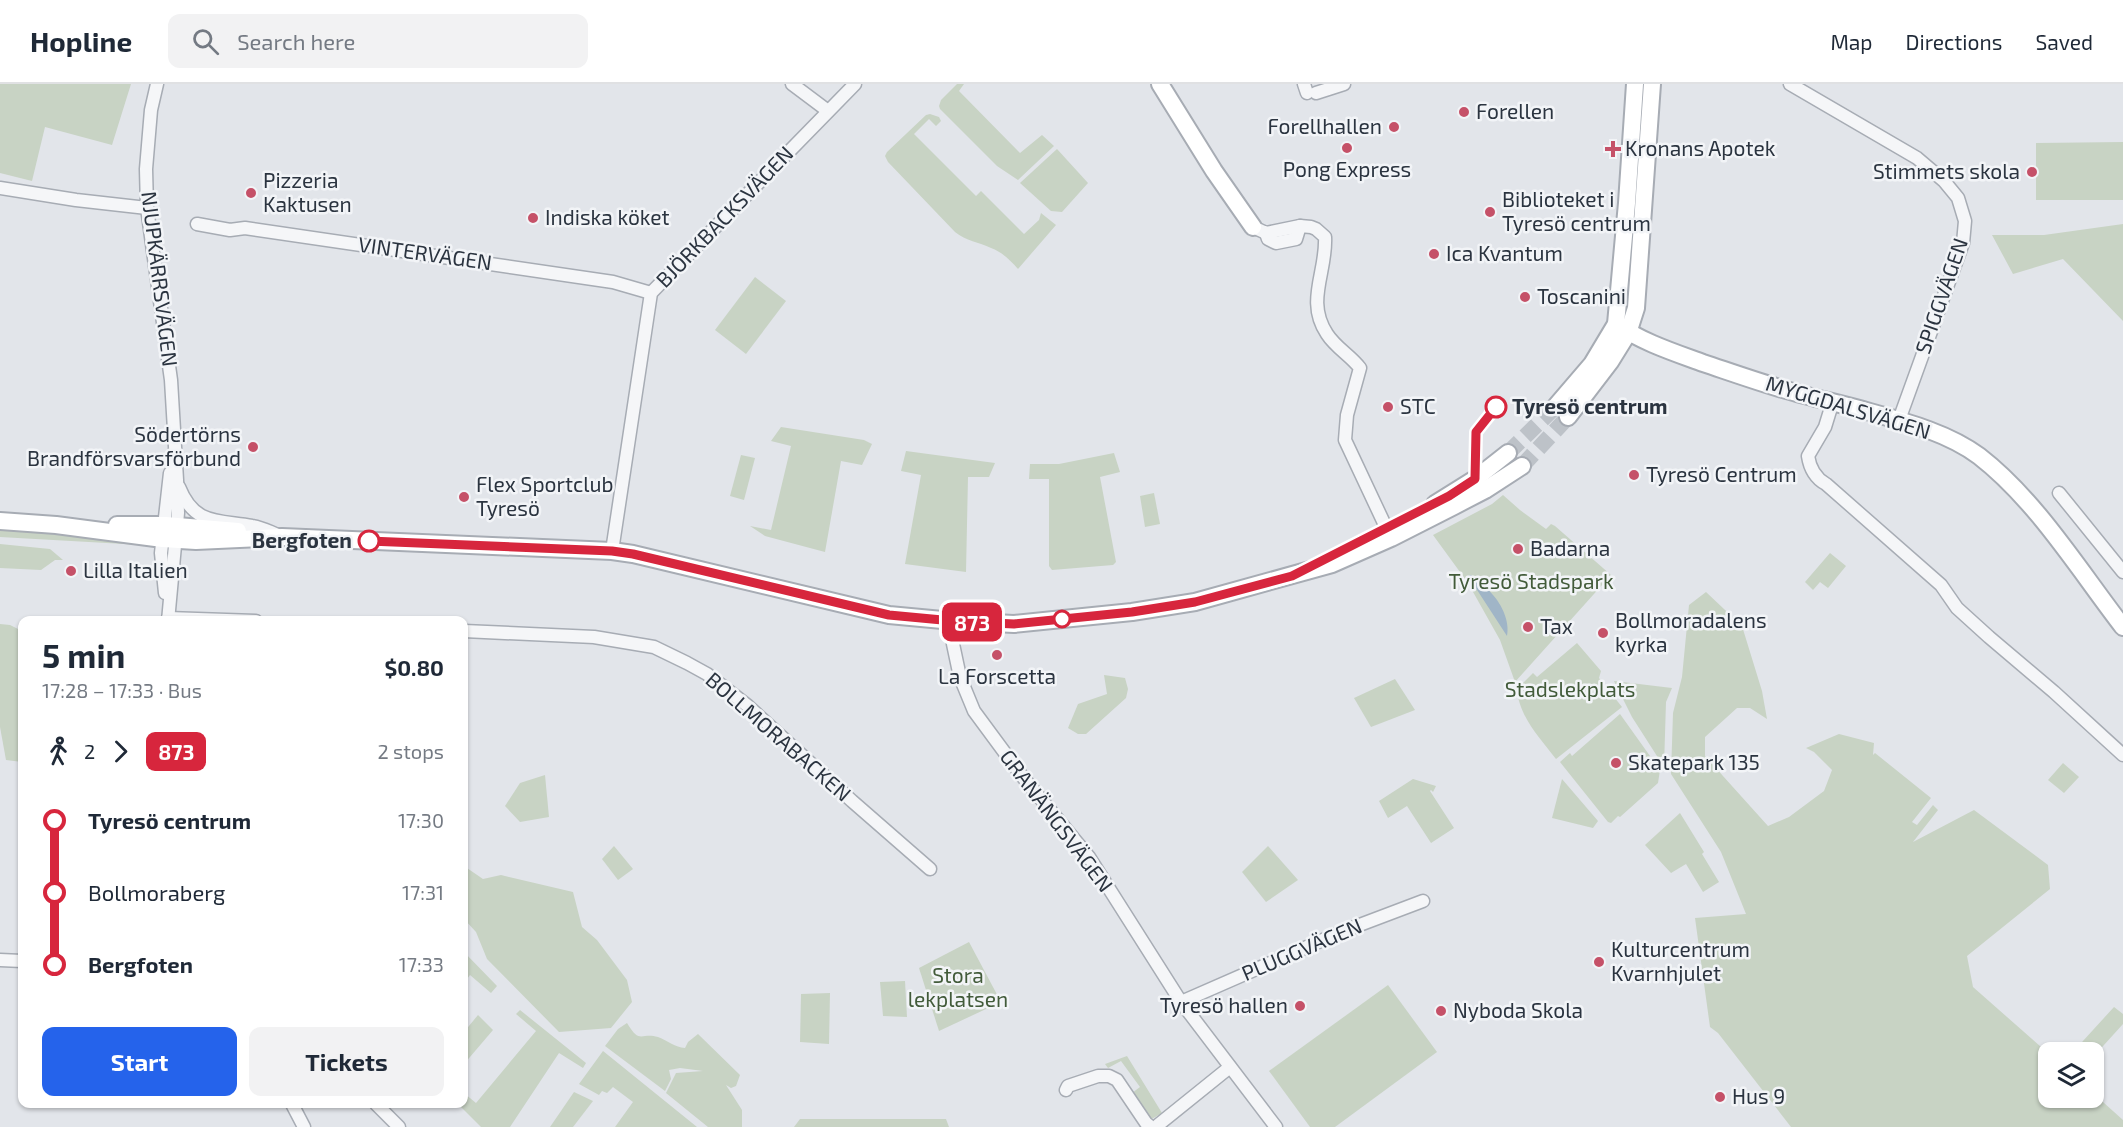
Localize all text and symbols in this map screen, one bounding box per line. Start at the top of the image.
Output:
search box [168,14,588,68]
text: Hopline [30,24,132,58]
icon: search [189,25,222,58]
text: Search here [237,28,355,54]
text: Map [1830,29,1873,54]
text: Directions [1906,29,2002,54]
text: Saved [2035,29,2093,54]
place label: Forellen [1476,98,1554,123]
marker: Forellen [1457,105,1471,119]
place label: Forellhallen [1268,113,1382,138]
marker: Forellhallen [1387,120,1401,134]
place label: Kronans Apotek [1625,135,1776,160]
street label: BJÖRKBACKSVÄGEN [650,140,798,292]
marker: Pong Express [1340,141,1354,155]
marker: Kronans Apotek [1606,142,1620,156]
place label: Pong Express [1283,156,1411,181]
place label: Stimmets skola [1873,158,2020,183]
marker: Stimmets skola [2025,165,2039,179]
place label: Pizzeria Kaktusen [263,167,352,216]
marker: Pizzeria Kaktusen [244,186,258,200]
place label: Biblioteket i Tyresö centrum [1502,186,1651,235]
street label: NJUPKÄRRSVÄGEN [137,190,184,368]
place label: Indiska köket [545,204,669,229]
marker: Biblioteket i Tyresö centrum [1483,205,1497,219]
marker: Indiska köket [526,211,540,225]
street label: VINTERVÄGEN [357,231,494,274]
street label: SPIGGVÄGEN [1909,234,1972,357]
place label: Ica Kvantum [1446,240,1563,265]
marker: Ica Kvantum [1427,247,1441,261]
place label: Toscanini [1537,283,1626,308]
marker: Toscanini [1518,290,1532,304]
street label: MYGGDALSVÄGEN [1763,370,1934,443]
place label: STC [1400,393,1436,418]
place label: Tyresö centrum [1512,393,1668,419]
marker: Tyresö centrum [1485,396,1507,418]
marker: STC [1381,400,1395,414]
place label: Södertörns Brandförsvarsförbund [27,421,241,470]
marker: Södertörns Brandförsvarsförbund [246,440,260,454]
place label: Tyresö Centrum [1646,461,1797,486]
marker: Tyresö Centrum [1627,468,1641,482]
place label: Flex Sportclub Tyresö [476,471,613,520]
marker: Flex Sportclub Tyresö [457,490,471,504]
place label: Bergfoten [252,527,352,552]
marker: Bergfoten [358,530,380,552]
place label: Badarna [1530,535,1610,560]
marker: Badarna [1511,542,1525,556]
place label: Lilla Italien [83,557,188,582]
marker: Lilla Italien [64,564,78,578]
park label: Tyresö Stadspark [1448,568,1614,593]
line badge: 873 [938,602,1006,642]
place label: Bollmoradalens kyrka [1615,607,1767,656]
text: 873 [954,610,990,635]
unlabelled marker [1053,610,1071,628]
place label: Tax [1540,613,1573,638]
marker: Tax [1521,620,1535,634]
marker: Bollmoradalens kyrka [1596,626,1610,640]
text: 5 min [42,635,125,675]
marker: La Forscetta [990,648,1004,662]
text: $0.80 [384,654,444,680]
place label: La Forscetta [938,663,1056,688]
street label: BOLLMORABACKEN [701,666,857,806]
park label: Stadslekplats [1505,676,1635,701]
text: 17:28 – 17:33 · Bus [42,678,202,702]
icon: walk [42,735,75,768]
icon: forward [104,735,137,768]
text: 2 [84,739,95,763]
text: 873 [158,739,194,764]
text: 2 stops [377,739,444,763]
street label: GRANÄNGSVÄGEN [996,744,1119,896]
place label: Skatepark 135 [1628,749,1760,774]
marker: Skatepark 135 [1609,756,1623,770]
text: Tyresö centrum [88,807,251,833]
text: 17:30 [398,808,444,832]
text: Bollmoraberg [88,879,225,905]
text: 17:31 [402,880,444,904]
street label: PLUGGVÄGEN [1238,912,1365,985]
place label: Kulturcentrum Kvarnhjulet [1611,936,1750,986]
text: Bergfoten [88,951,193,977]
text: 17:33 [399,952,444,976]
marker: Kulturcentrum Kvarnhjulet [1592,955,1606,969]
park label: Stora lekplatsen [908,962,1008,1011]
place label: Tyresö hallen [1160,992,1288,1017]
place label: Nyboda Skola [1453,997,1583,1022]
marker: Tyresö hallen [1293,999,1307,1013]
marker: Nyboda Skola [1434,1004,1448,1018]
button: Start [42,1027,237,1096]
button: Tickets [249,1027,444,1096]
map controls [2038,1042,2104,1108]
button: layers [2038,1042,2104,1108]
place label: Hus 9 [1732,1083,1785,1108]
marker: Hus 9 [1713,1090,1727,1104]

